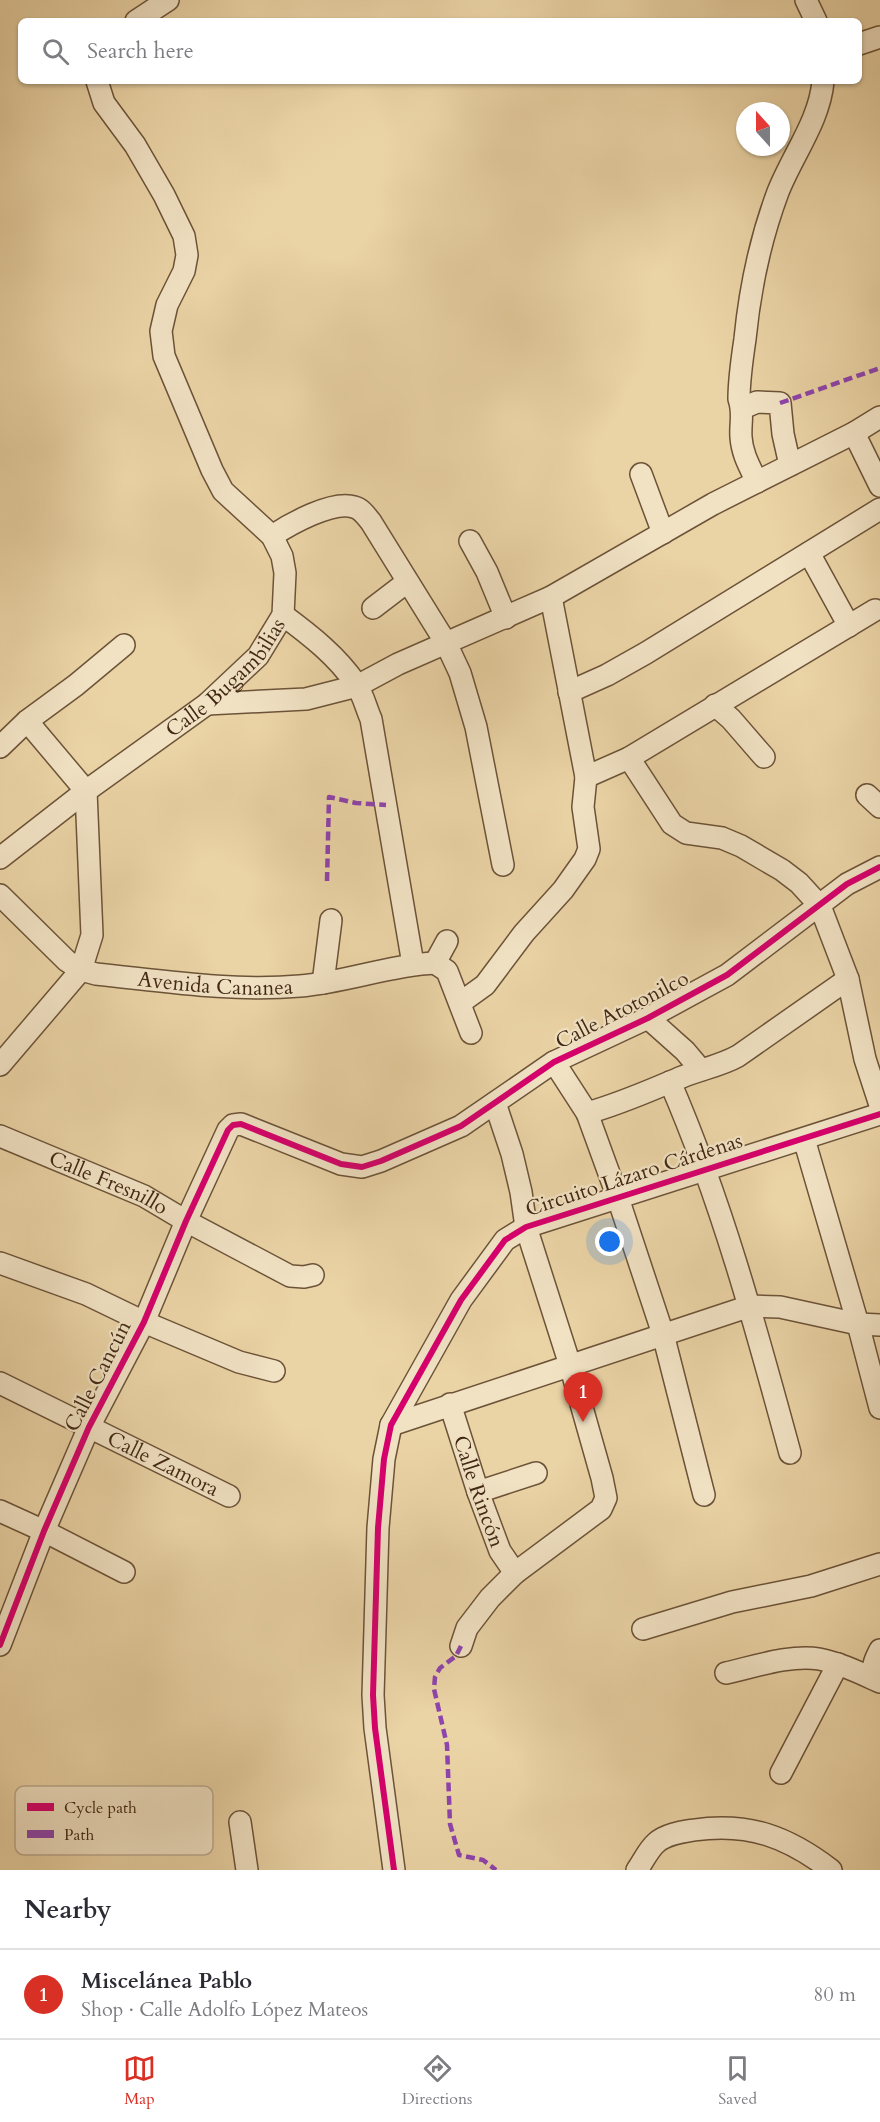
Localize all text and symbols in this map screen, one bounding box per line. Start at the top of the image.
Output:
search box [18,18,862,84]
icon: search [39,35,72,68]
text: Search here [87,36,194,66]
north arrow [736,102,790,156]
street label: Calle Bugambilias [160,613,292,744]
street label: Avenida Cananea [136,964,294,1002]
street label: Calle Atotonilco [550,964,694,1056]
street label: Circuito Lázaro Cárdenas [522,1126,746,1224]
street label: Calle Fresnillo [45,1144,173,1222]
your location [595,1227,624,1256]
street label: Calle Cancún [58,1315,138,1437]
pin: 1 [564,1372,602,1422]
street label: Calle Zamora [103,1424,224,1503]
street label: Calle Rincón [446,1432,512,1551]
legend [15,1786,213,1855]
text: Cycle path [64,1797,137,1819]
text: Path [64,1824,94,1846]
text: Nearby [24,1892,112,1927]
text: Miscelánea Pablo [81,1966,252,1996]
text: 1 [38,1981,49,2008]
text: 80 m [813,1981,856,2008]
text: Shop · Calle Adolfo López Mateos [81,1996,368,2023]
tab: Map [123,2052,156,2110]
tab: Directions [402,2052,472,2110]
tab: Saved [718,2052,757,2110]

